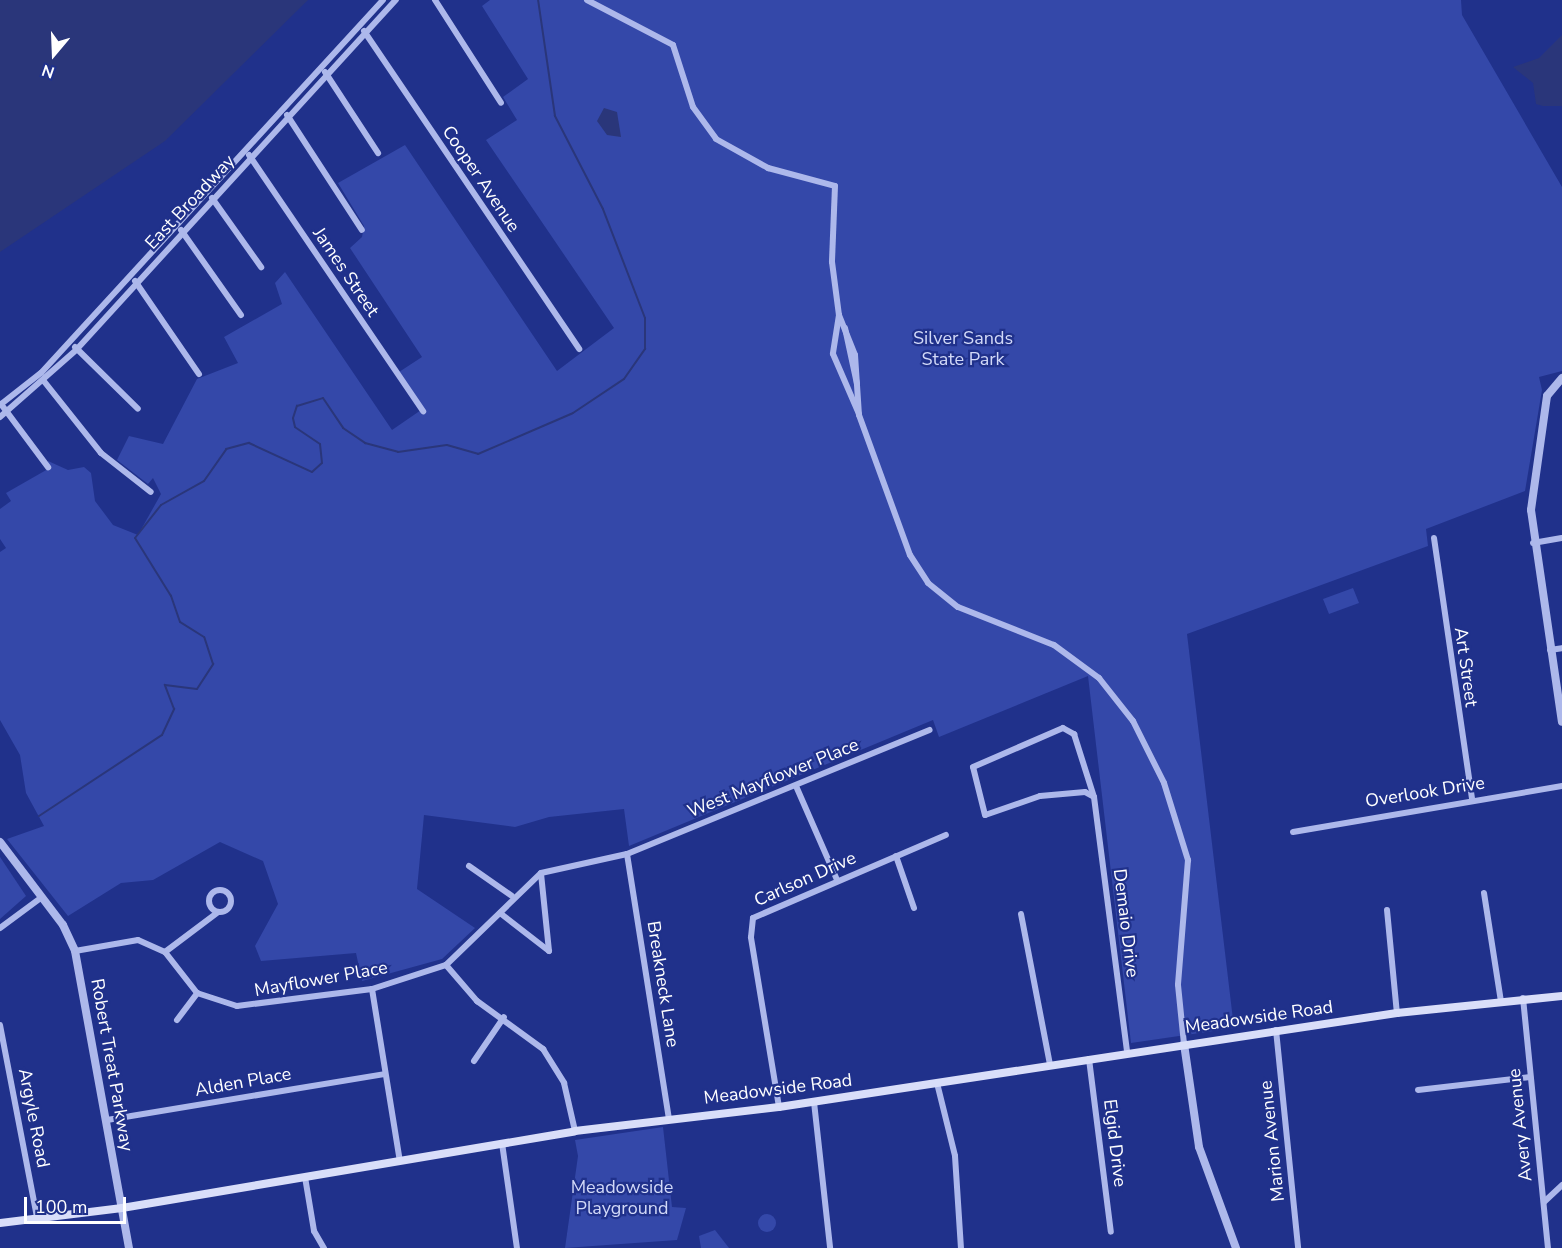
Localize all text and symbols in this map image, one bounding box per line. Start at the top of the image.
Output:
north arrow [24,24,84,84]
text: N [39,59,57,83]
street label: Cooper Avenue [437,122,525,236]
street label: East Broadway [141,150,239,254]
street label: James Street [308,223,384,321]
park label: Silver Sands State Park [913,328,1013,370]
street label: Art Street [1450,626,1482,708]
street label: West Mayflower Place [684,734,862,822]
street label: Overlook Drive [1364,772,1486,812]
street label: Carlson Drive [751,847,859,911]
street label: Demaio Drive [1109,867,1143,979]
street label: Breakneck Lane [642,919,684,1049]
street label: Mayflower Place [253,957,389,1001]
street label: Robert Treat Parkway [86,977,138,1153]
street label: Meadowside Road [1184,996,1334,1038]
street label: Alden Place [193,1063,293,1101]
street label: Argyle Road [14,1067,54,1169]
street label: Avery Avenue [1503,1067,1537,1183]
street label: Meadowside Road [703,1069,853,1109]
street label: Marion Avenue [1255,1079,1289,1203]
street label: Elgid Drive [1099,1098,1131,1188]
park label: Meadowside Playground [571,1177,673,1220]
scale bar [27,1185,129,1223]
text: 100 m [35,1195,87,1219]

